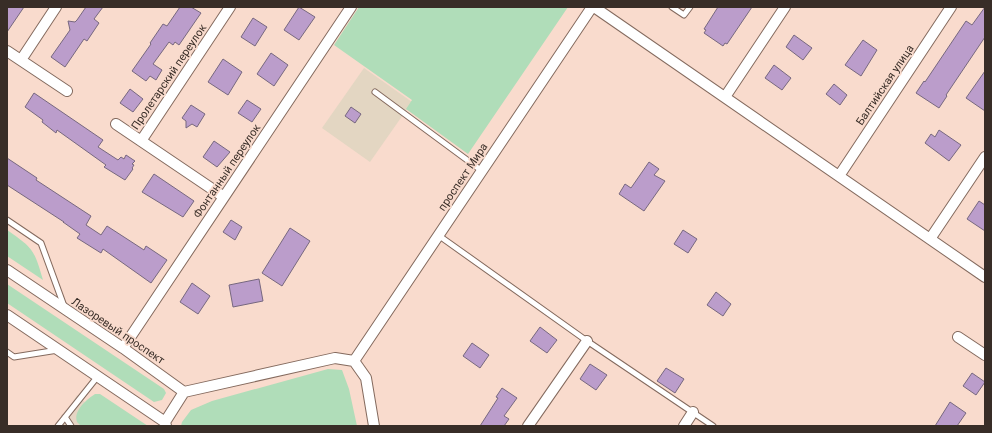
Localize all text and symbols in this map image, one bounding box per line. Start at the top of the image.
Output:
street label: Пролетарский переулок [129,22,209,132]
street label: Балтийская улица [853,42,917,128]
street label: Фонтанный переулок [191,122,263,220]
street label: проспект Мира [436,141,490,213]
street label: Лазоревый проспект [69,295,168,367]

